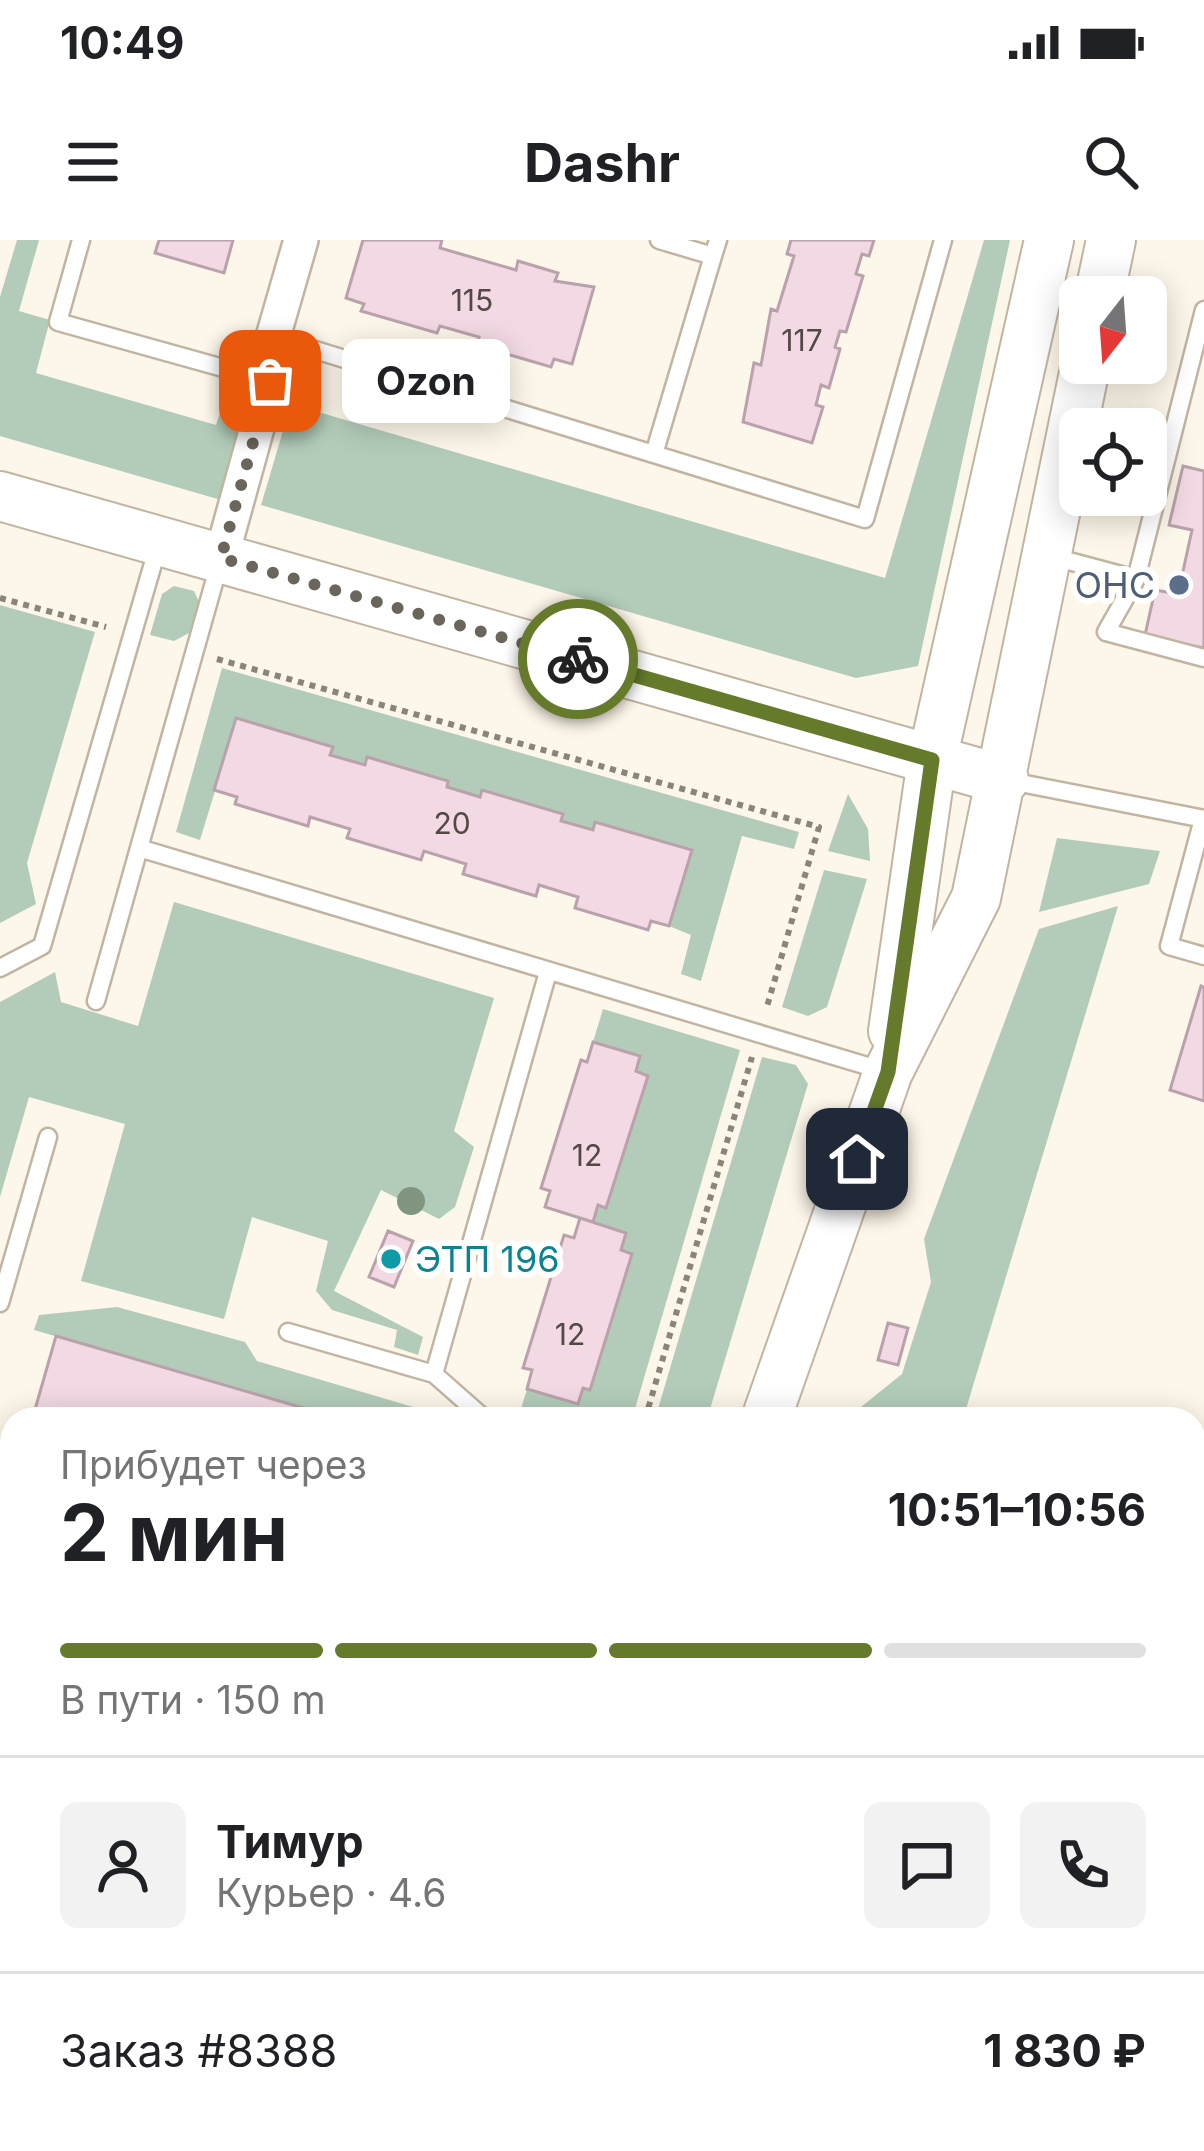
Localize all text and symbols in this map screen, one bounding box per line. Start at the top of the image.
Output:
text: 10:49 [60,15,184,70]
icon: menu [60,129,126,195]
icon: search [1078,129,1144,195]
text: Dashr [524,130,680,195]
north arrow [1059,276,1167,384]
map controls [1059,276,1167,516]
house number: 115 [451,282,493,318]
house number: 117 [781,322,823,358]
pin [219,330,321,432]
callout: Ozon [342,339,510,423]
icon: bag [237,348,303,414]
text: Ozon [376,357,476,404]
button: locate [1059,408,1167,516]
place label: ОНС [1074,563,1155,607]
marker: ОНС [1166,572,1192,598]
courier [518,599,638,719]
icon: bike [545,626,611,692]
house number: 20 [433,805,471,841]
pin [806,1108,908,1210]
icon: home [824,1126,890,1192]
house number: 12 [572,1137,602,1173]
place label: ЭТП 196 [415,1237,560,1281]
marker: ЭТП 196 [378,1246,404,1272]
house number: 12 [555,1316,585,1352]
text: Прибудет через [60,1441,367,1488]
text: 10:51–10:56 [888,1482,1146,1537]
text: 2 мин [60,1485,288,1580]
text: В пути · 150 m [60,1676,326,1723]
button: person [60,1802,186,1928]
button: chat [864,1802,990,1928]
button: phone [1020,1802,1146,1928]
text: Тимур [216,1814,364,1869]
text: Курьер · 4.6 [216,1869,446,1916]
text: Заказ #8388 [60,2023,337,2078]
text: 1 830 ₽ [983,2023,1146,2078]

